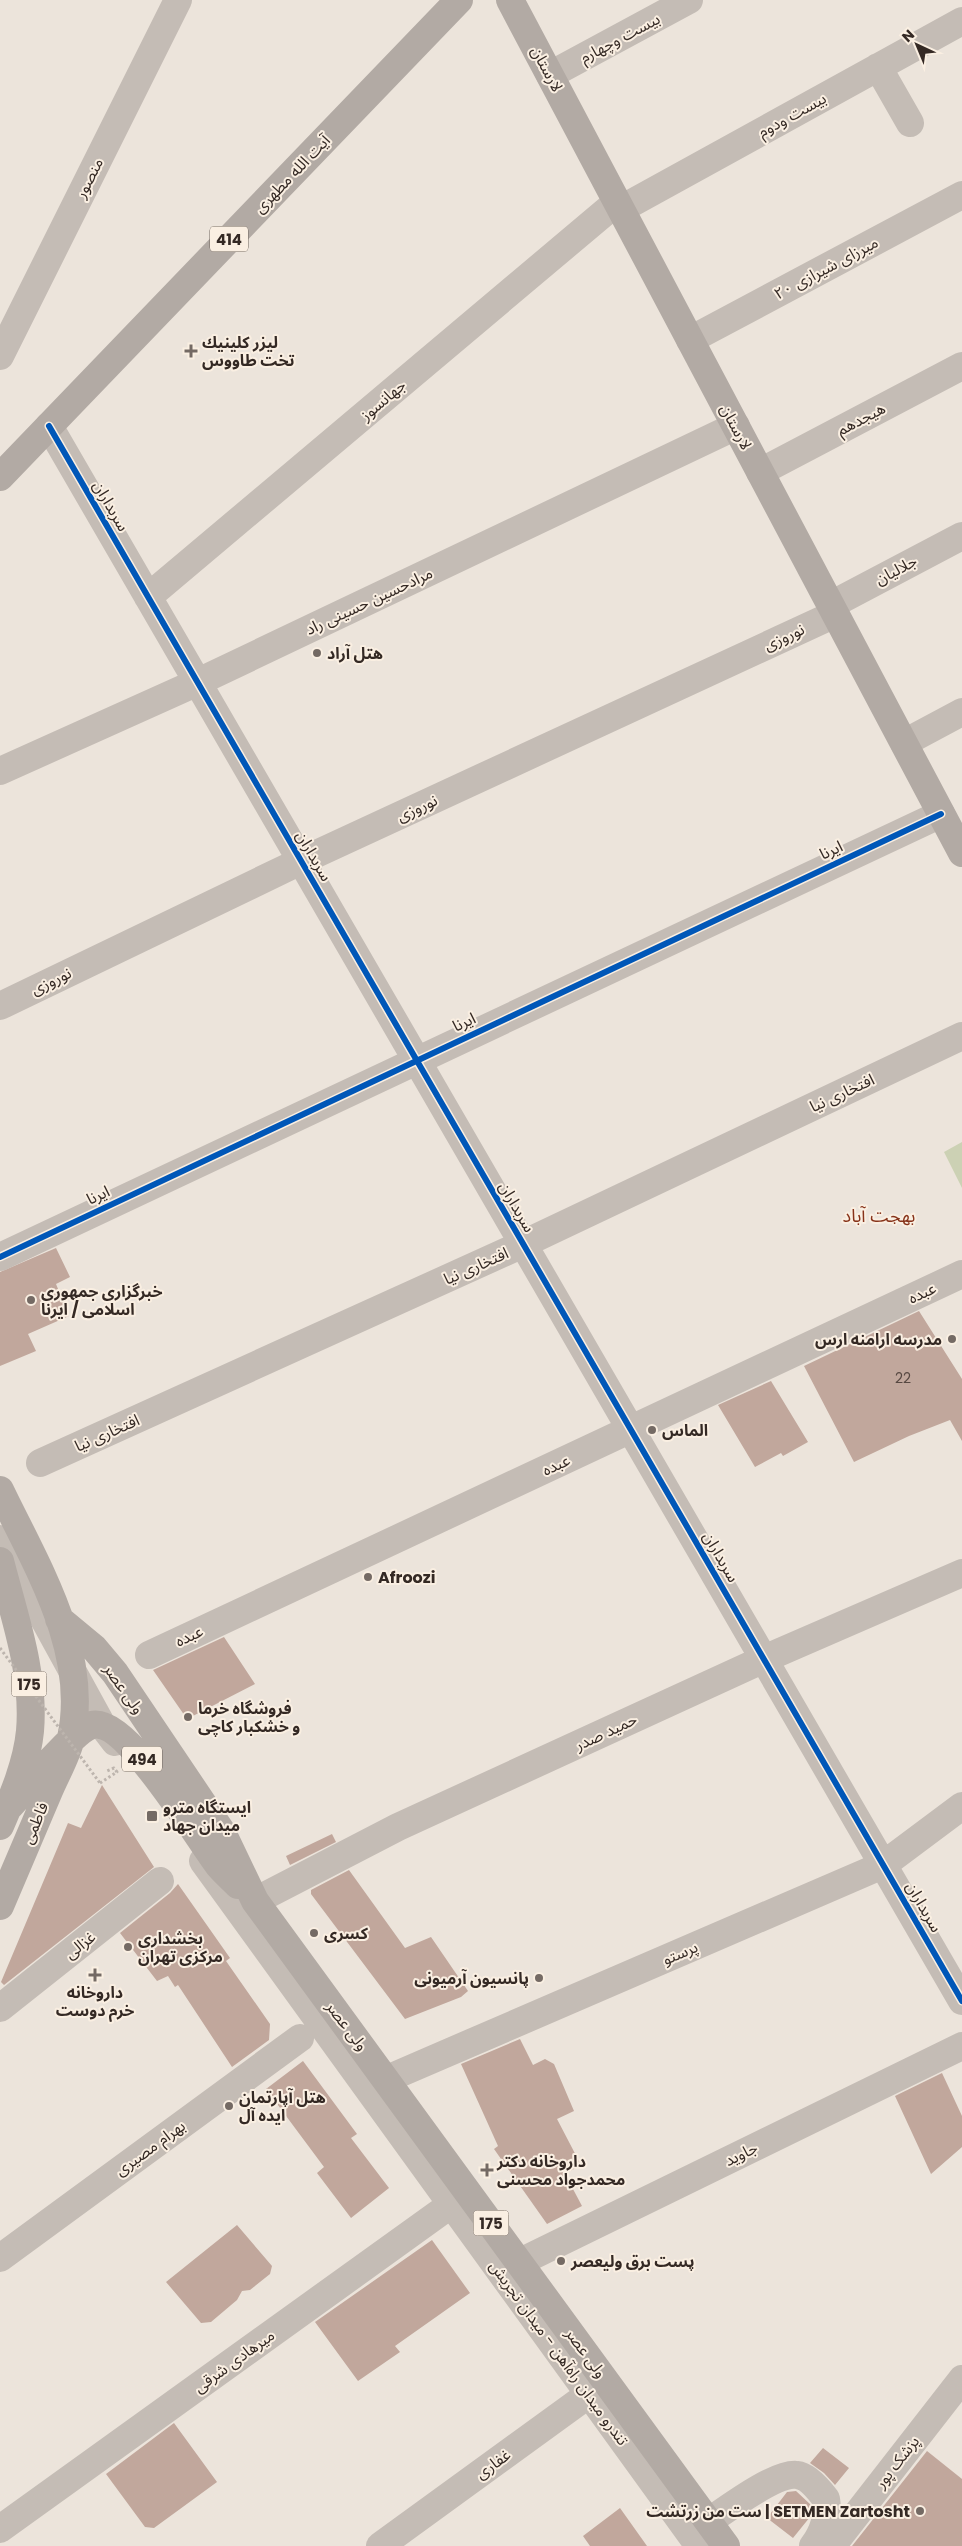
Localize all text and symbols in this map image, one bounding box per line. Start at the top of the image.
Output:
street label: بیست وچهارم [576,7,665,70]
north arrow [892,20,942,70]
text: N [897,25,919,46]
street label: لارستان [525,42,569,96]
street label: بیست ودوم [753,87,831,144]
street label: آیت الله مطهری [248,129,336,218]
street label: منصور [69,154,109,203]
road number: 414 [210,226,248,252]
street label: میرزای شیرازی ۲۰ [770,231,882,305]
place label: ليزر كلينيك تخت طاووس [202,331,295,372]
marker: ليزر كلينيك تخت طاووس [184,344,198,358]
street label: جهانسوز [354,374,411,427]
street label: هیجدهم [833,397,890,442]
street label: لارستان [714,400,758,454]
street label: سربداران [87,476,135,536]
street label: جلالیان [871,549,921,591]
street label: مرادحسین حسینی راد [302,561,436,641]
street label: نوروزی [760,618,808,656]
place label: هتل آراد [327,642,383,665]
marker: هتل آراد [311,647,323,659]
street label: نوروزی [393,789,441,827]
street label: سربداران [290,826,338,886]
street label: ايرنا [816,835,846,865]
street label: نوروزی [27,961,75,1001]
street label: ايرنا [449,1007,479,1037]
street label: افتخاری نیا [806,1068,878,1118]
street label: سربداران [493,1177,541,1237]
street label: ايرنا [83,1180,113,1210]
district label: بهجت آباد [843,1203,915,1228]
street label: افتخاری نیا [440,1241,512,1291]
street label: عبده [904,1277,940,1309]
place label: خبرگزاری جمهوری اسلامی / ایرنا [41,1280,163,1321]
marker: خبرگزاری جمهوری اسلامی / ایرنا [25,1294,37,1306]
place label: مدرسه ارامنه ارس [815,1328,942,1351]
marker: مدرسه ارامنه ارس [946,1333,958,1345]
house number: 22 [895,1368,911,1388]
street label: افتخاری نیا [71,1408,143,1458]
place label: الماس [662,1419,708,1442]
marker: الماس [646,1424,658,1436]
street label: عبده [538,1449,574,1481]
street label: سربداران [697,1527,745,1587]
place label: Afroozi [378,1566,435,1589]
marker: Afroozi [362,1571,374,1583]
street label: عبده [171,1620,207,1652]
street label: ولی عصر [98,1658,150,1719]
road number: 175 [12,1672,46,1696]
place label: فروشگاه خرما و خشکبار کاچی [198,1697,300,1738]
street label: حمید صدر [570,1708,641,1757]
marker: فروشگاه خرما و خشکبار کاچی [182,1711,194,1723]
road number: 494 [122,1746,162,1772]
place label: ایستگاه مترو میدان جهاد [163,1796,251,1837]
street label: فاطمی [16,1798,54,1848]
marker: ایستگاه مترو میدان جهاد [145,1809,159,1823]
street label: سربداران [900,1877,948,1937]
place label: كسرى [324,1922,369,1945]
street label: غزالی [60,1926,100,1964]
place label: بخشداری مرکزی تهران [138,1927,223,1968]
marker: كسرى [308,1927,320,1939]
street label: پرستو [659,1935,701,1971]
marker: بخشداری مرکزی تهران [122,1941,134,1953]
place label: پانسیون آرمیونی [414,1967,529,1990]
marker: داروخانه خرم دوست [89,1969,101,1981]
marker: پانسیون آرمیونی [533,1972,545,1984]
place label: داروخانه خرم دوست [56,1981,134,2022]
street label: ولی عصر [320,1996,373,2056]
place label: هتل آپارتمان ایده آل [239,2086,326,2127]
marker: هتل آپارتمان ایده آل [223,2100,235,2112]
street label: بهرام مصیری [110,2115,191,2182]
street label: جاوید [720,2136,762,2172]
place label: داروخانه دکتر محمدجواد محسنی [496,2150,625,2191]
marker: داروخانه دکتر محمدجواد محسنی [481,2164,493,2176]
road number: 175 [474,2210,508,2236]
place label: پست برق ولیعصر [570,2250,695,2273]
marker: پست برق ولیعصر [555,2255,567,2267]
street label: تندرو میدان راه‌آهن - میدان تجریش [484,2256,634,2450]
street label: ولی عصر [559,2322,612,2383]
street label: میرهادی شرقی [189,2324,279,2398]
street label: پزشک پور [868,2431,925,2494]
street label: غفاری [471,2443,515,2485]
place label: ست من زرتشت | SETMEN Zartosht [646,2500,910,2523]
marker: ست من زرتشت | SETMEN Zartosht [914,2505,926,2517]

